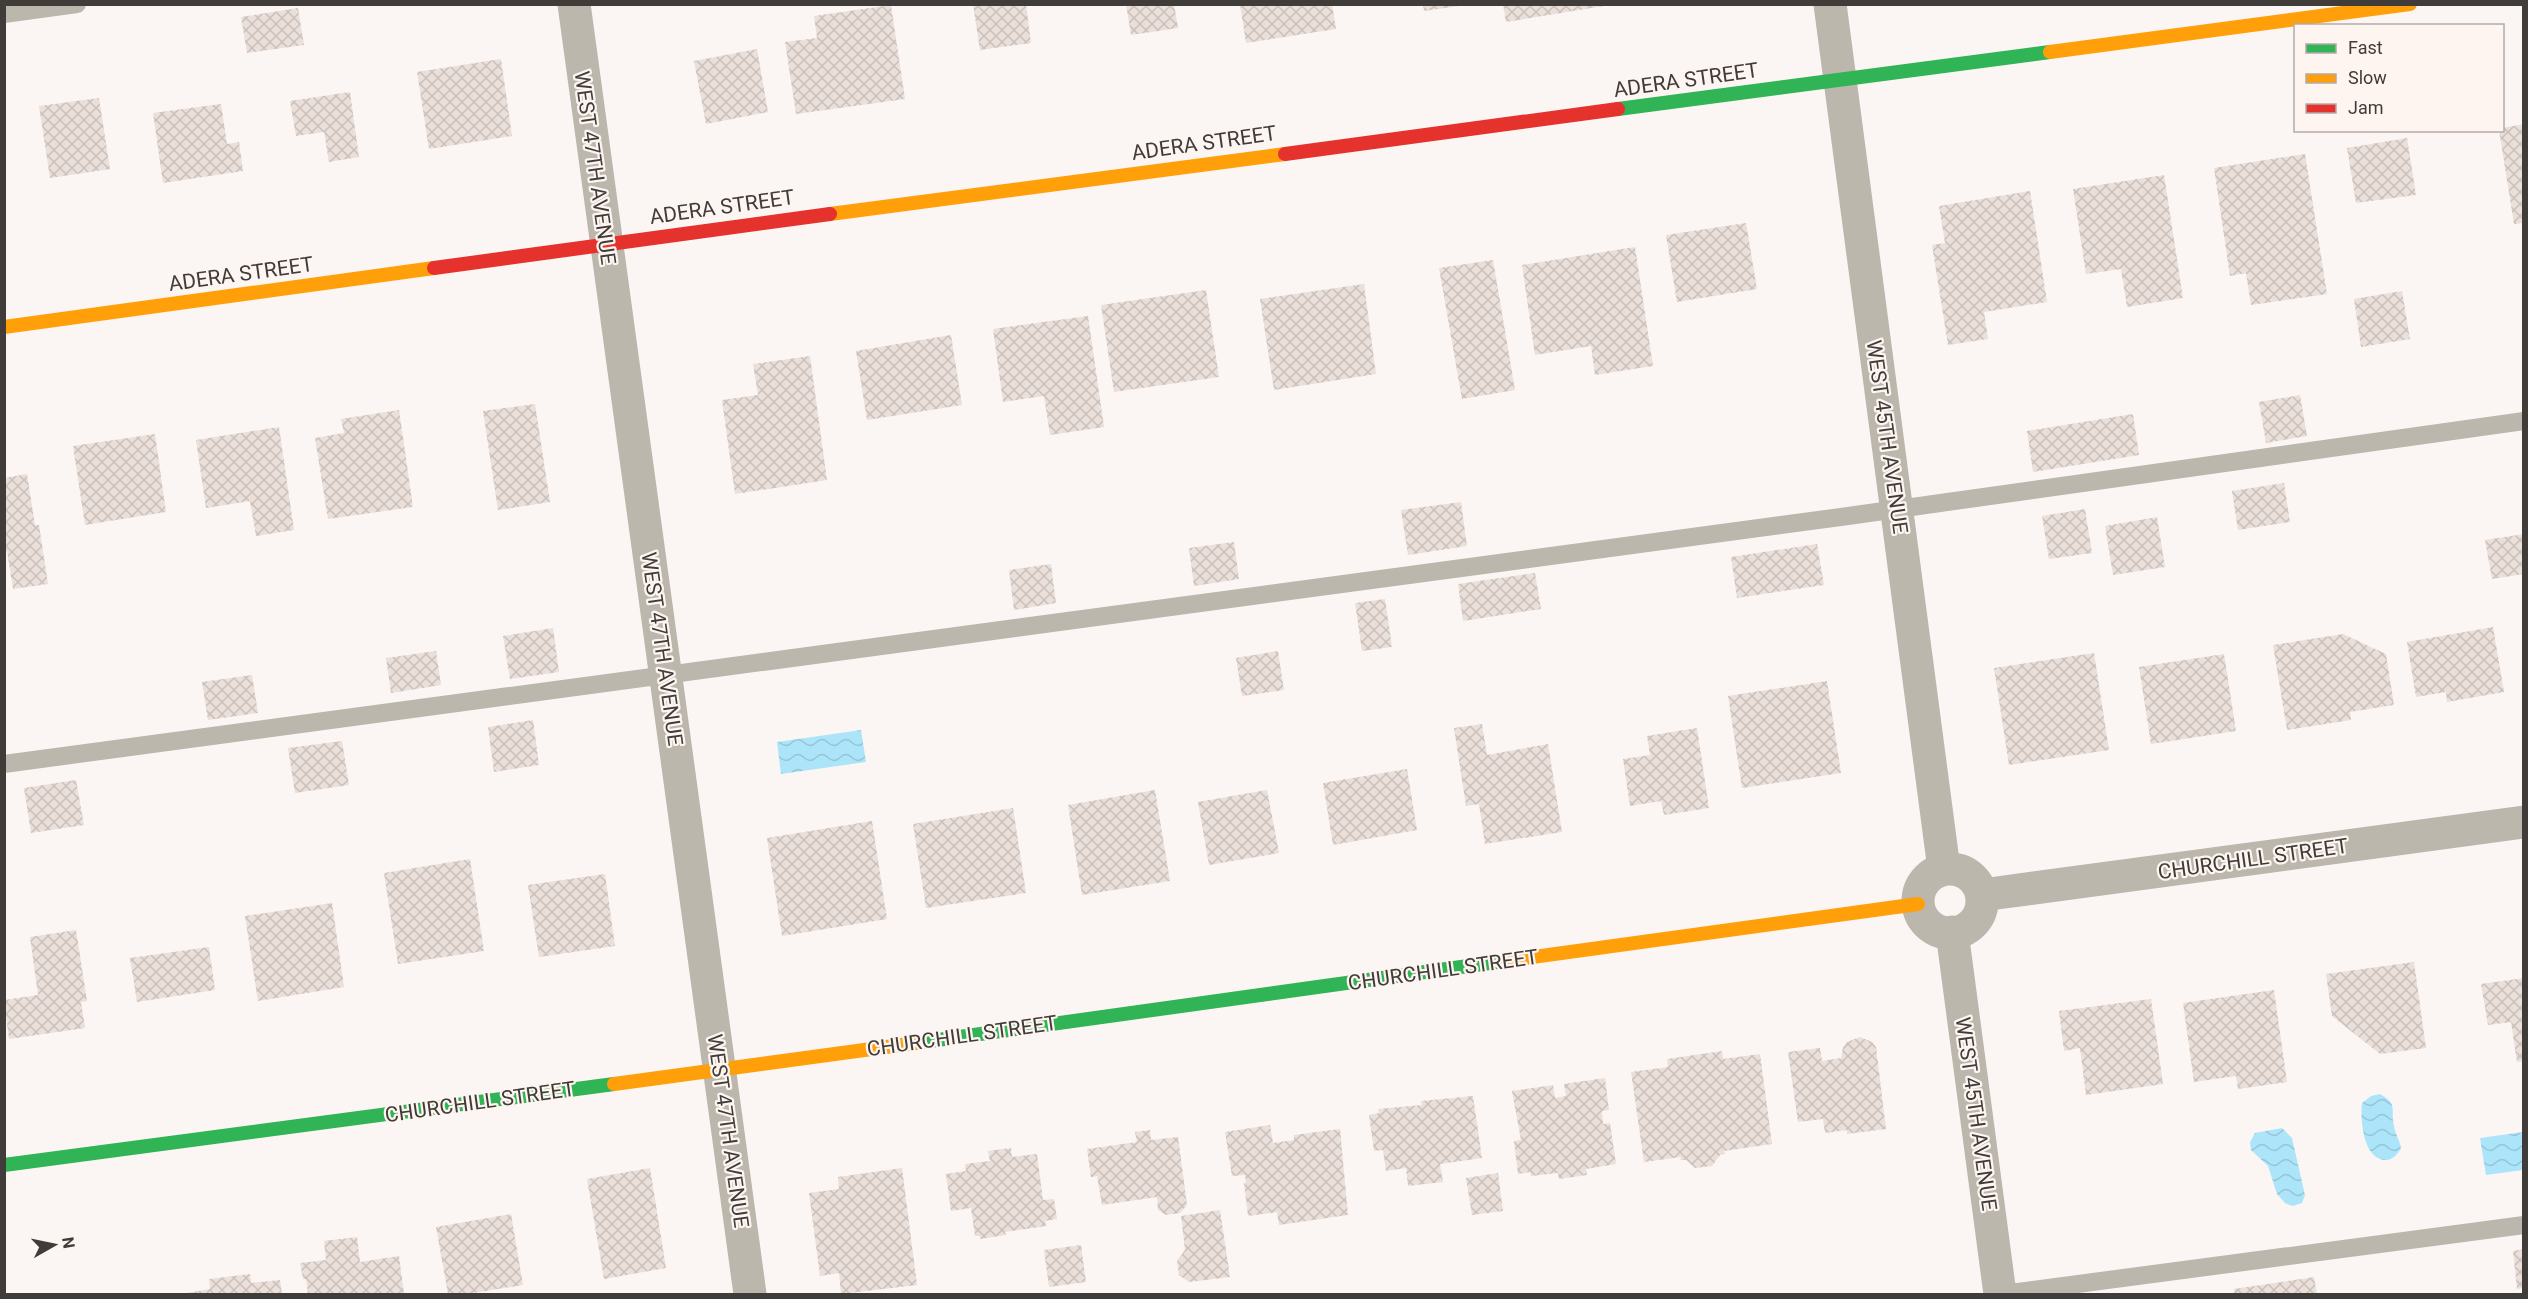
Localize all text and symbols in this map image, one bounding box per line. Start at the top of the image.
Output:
legend [2294,24,2504,132]
text: Fast [2348,37,2383,58]
street label: ADERA STREET [1612,58,1760,102]
text: Slow [2348,67,2387,88]
street label: WEST 47TH AVENUE [570,70,620,266]
text: Jam [2348,97,2384,118]
street label: ADERA STREET [1130,121,1278,165]
street label: ADERA STREET [648,185,796,229]
street label: ADERA STREET [167,252,315,296]
street label: WEST 45TH AVENUE [1862,339,1912,535]
street label: WEST 47TH AVENUE [637,551,687,747]
street label: CHURCHILL STREET [2156,834,2350,884]
street label: CHURCHILL STREET [1346,945,1540,995]
street label: CHURCHILL STREET [865,1011,1059,1061]
street label: WEST 45TH AVENUE [1951,1016,2001,1212]
street label: WEST 47TH AVENUE [703,1033,753,1229]
street label: CHURCHILL STREET [383,1077,577,1127]
north arrow [24,1215,84,1275]
text: N [58,1236,79,1250]

